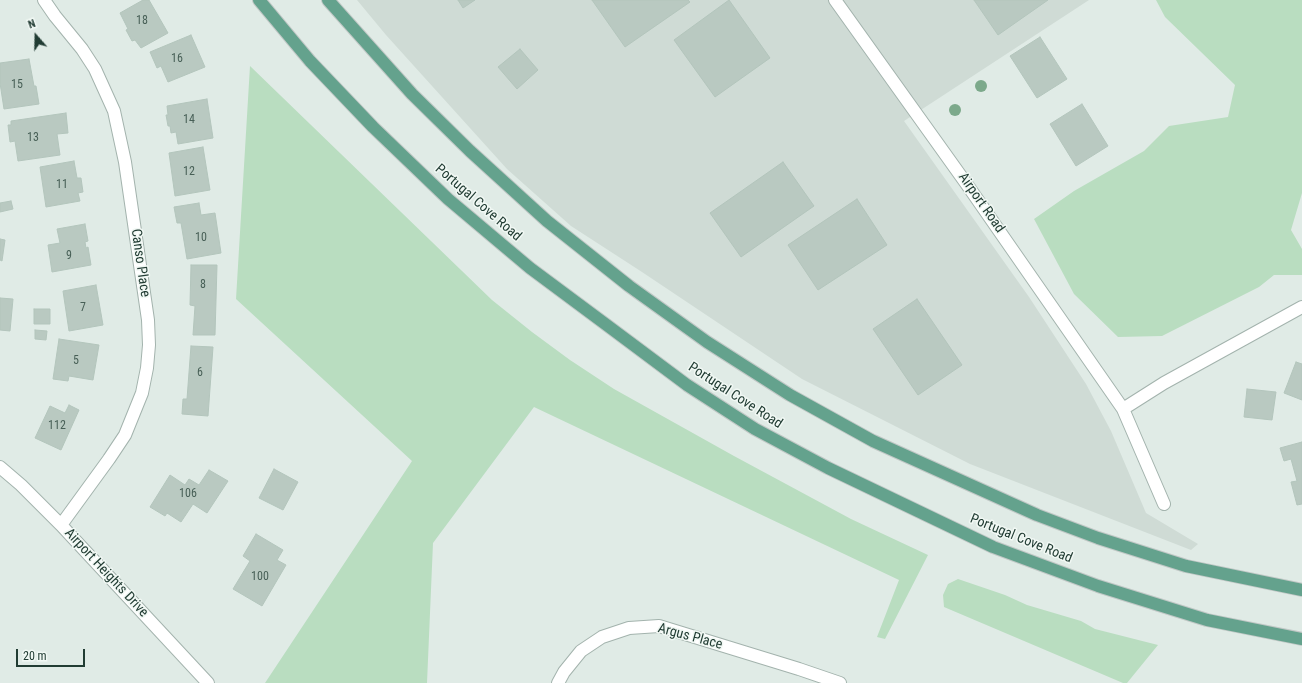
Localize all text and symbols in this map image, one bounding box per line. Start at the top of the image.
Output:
house number: 18 [136,14,148,28]
north arrow [16,16,56,56]
text: N [26,17,37,32]
house number: 16 [171,52,183,66]
house number: 15 [11,78,23,92]
house number: 14 [183,113,195,127]
house number: 13 [27,131,39,145]
street label: Portugal Cove Road [431,161,525,245]
house number: 12 [183,165,195,179]
street label: Airport Road [954,170,1008,236]
house number: 11 [56,178,68,192]
street label: Canso Place [127,228,153,298]
house number: 10 [195,231,207,245]
house number: 9 [66,249,72,263]
house number: 8 [200,278,206,292]
house number: 7 [80,301,86,315]
house number: 5 [73,354,79,368]
street label: Portugal Cove Road [685,359,785,433]
house number: 6 [197,366,203,380]
house number: 112 [48,419,66,433]
house number: 106 [179,487,197,501]
street label: Portugal Cove Road [967,511,1075,567]
street label: Airport Heights Drive [61,525,151,621]
house number: 100 [251,570,269,584]
street label: Argus Place [656,620,724,654]
scale bar [18,641,87,667]
text: 20 m [23,649,47,663]

